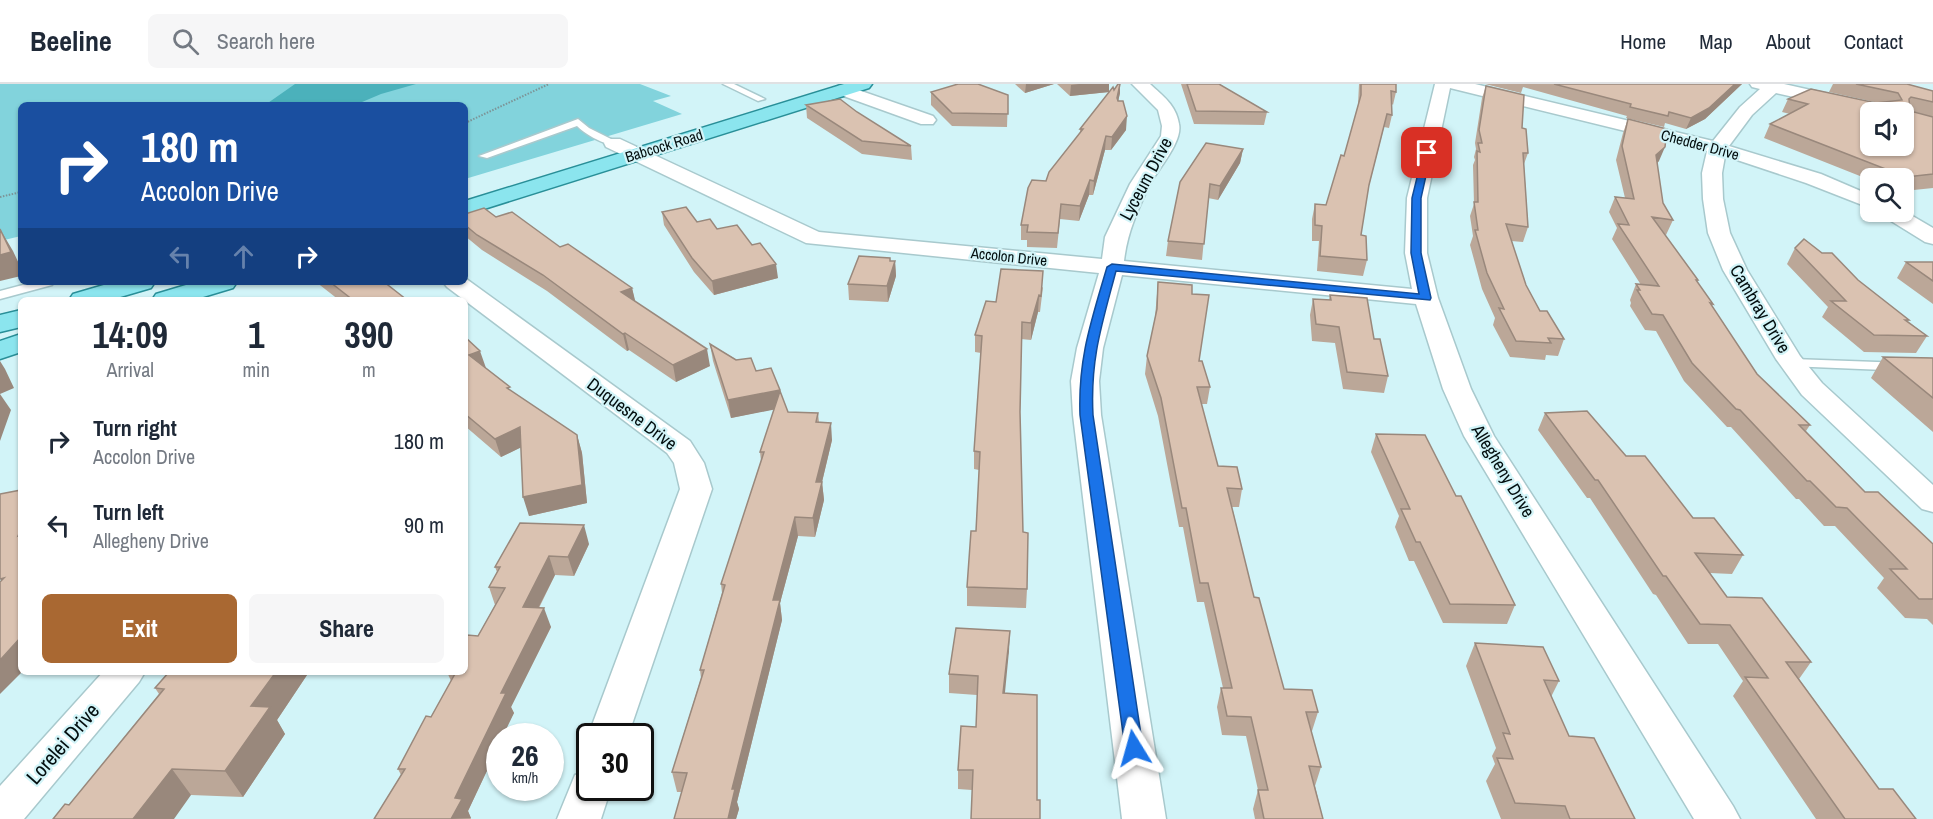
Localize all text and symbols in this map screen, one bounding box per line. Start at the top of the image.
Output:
search box [148,14,568,68]
text: Beeline [30,22,112,60]
icon: search [169,25,202,58]
text: Search here [217,26,315,56]
text: Home [1620,27,1666,56]
text: Map [1699,27,1733,56]
text: About [1766,27,1811,56]
text: Contact [1844,27,1903,56]
map controls [1860,102,1914,222]
button: sound [1860,102,1914,156]
text: 180 m [141,119,239,175]
street label: Babcock Road [623,124,705,167]
street label: Chedder Drive [1659,124,1742,165]
icon: right [42,126,120,204]
pin [1401,127,1452,178]
street label: Lyceum Drive [1113,133,1178,225]
icon: arrive [1410,136,1443,169]
button: search [1860,168,1914,222]
text: Accolon Drive [141,173,279,209]
icon: left [164,240,197,273]
icon: ahead [227,240,260,273]
icon: right [290,240,323,273]
street label: Accolon Drive [969,242,1048,271]
street label: Cambray Drive [1724,260,1797,358]
text: 14:09 [92,311,168,359]
text: 1 [248,311,264,359]
text: 390 [344,311,394,359]
text: Arrival [107,356,154,383]
text: min [242,356,270,383]
text: m [362,356,376,383]
street label: Duquesne Drive [582,372,682,456]
text: Turn right [93,413,177,443]
street label: Allegheny Drive [1465,419,1541,522]
icon: right [42,425,75,458]
text: 180 m [394,426,444,456]
text: Accolon Drive [93,443,195,470]
text: Turn left [93,497,164,527]
icon: left [42,509,75,542]
text: 90 m [404,510,444,540]
text: Allegheny Drive [93,527,209,554]
button: Exit [42,594,237,663]
button: Share [249,594,444,663]
street label: Lorelei Drive [19,697,106,790]
position arrow [1102,716,1166,780]
speed limit sign: 30 [576,723,654,801]
text: 26 [511,735,539,775]
text: km/h [512,767,538,788]

